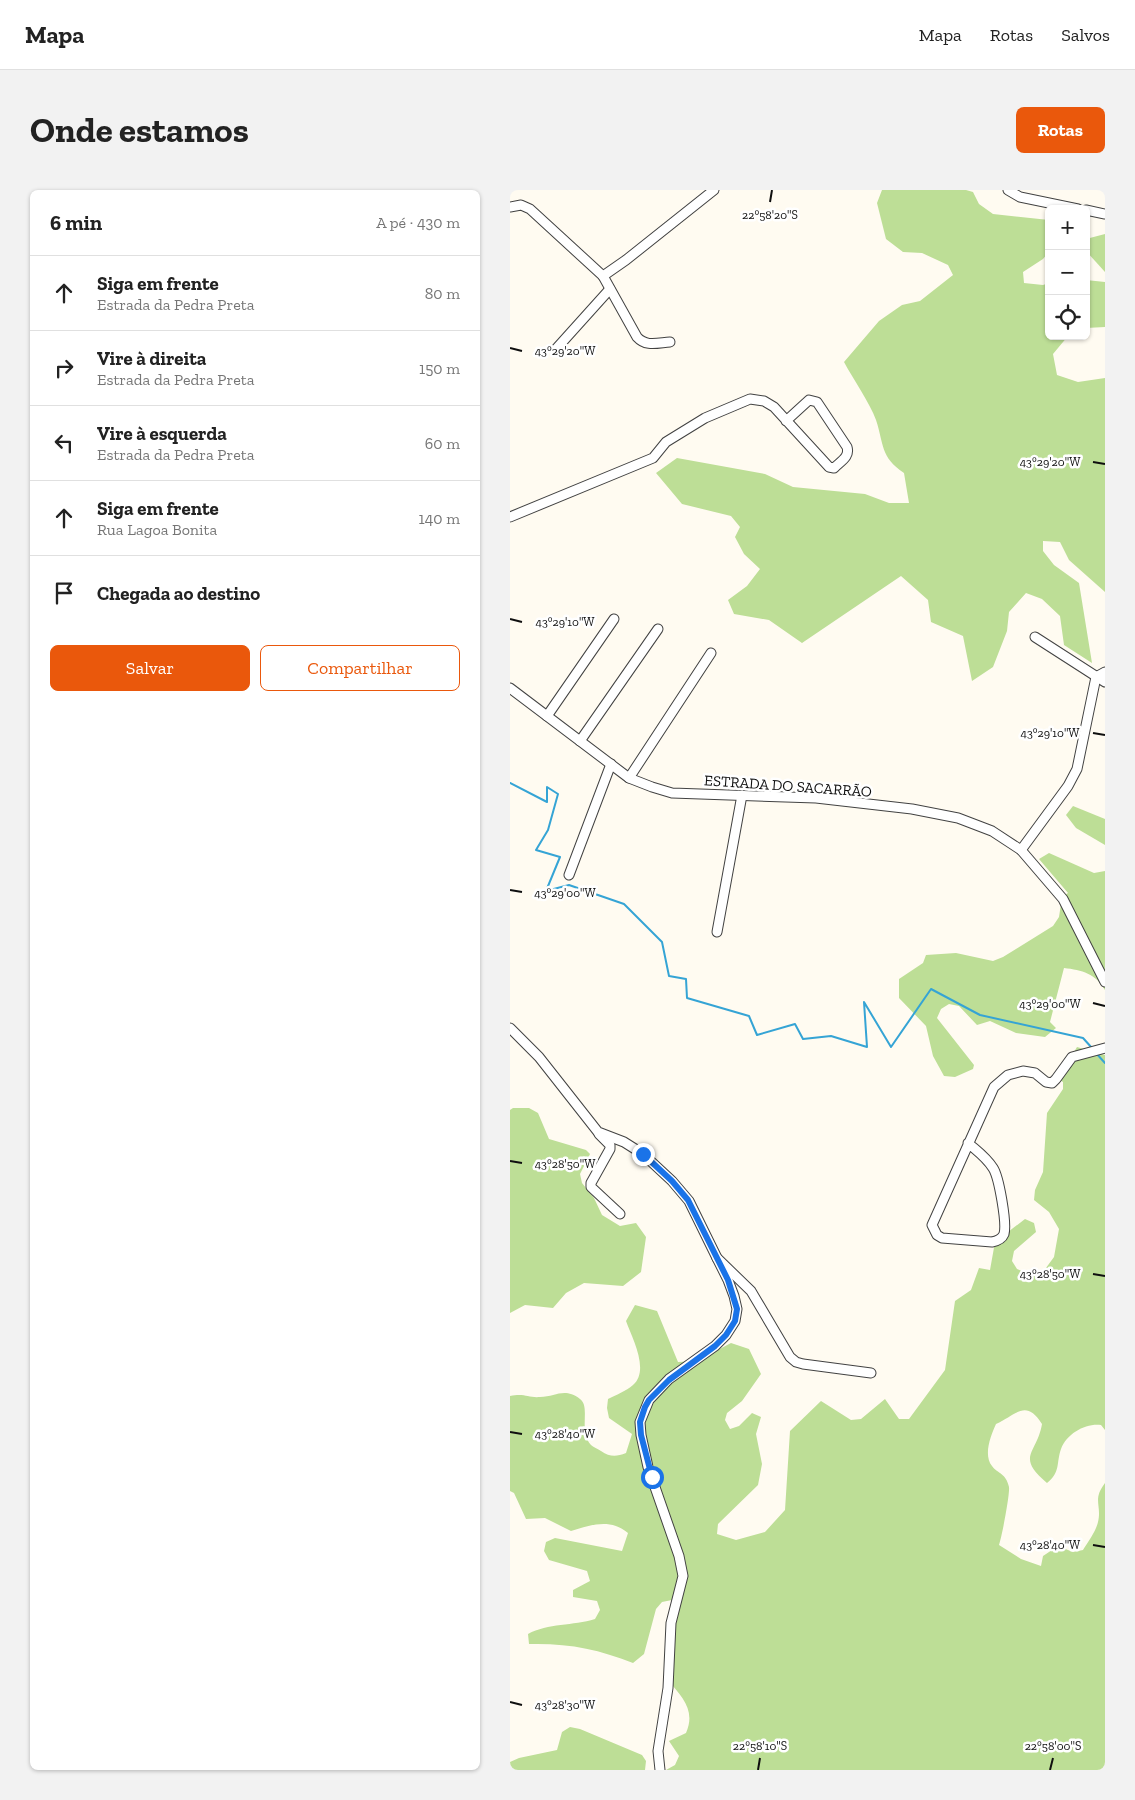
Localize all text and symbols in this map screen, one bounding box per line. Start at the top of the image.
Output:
text: Mapa [25,20,84,49]
text: Mapa [919,24,962,46]
text: Rotas [990,24,1033,46]
text: Salvos [1061,24,1110,46]
button: Rotas [1016,107,1105,153]
text: Onde estamos [30,109,249,151]
map controls [1045,205,1090,340]
button: + [1045,205,1090,250]
text: 22°58'20"S [742,208,798,222]
text: 6 min [50,210,102,235]
text: A pé · 430 m [376,213,460,232]
button: − [1045,250,1090,295]
text: Siga em frente [97,272,219,295]
icon: ahead [50,279,78,307]
text: 80 m [425,284,460,303]
text: Estrada da Pedra Preta [97,295,254,314]
button: locate [1045,295,1090,340]
text: 43°29'20"W [535,344,596,358]
text: Vire à direita [97,347,206,370]
icon: right [50,354,78,382]
text: 150 m [419,359,460,378]
text: Estrada da Pedra Preta [97,370,254,389]
text: Vire à esquerda [97,422,227,445]
icon: left [50,429,78,457]
text: 60 m [425,434,460,453]
text: Estrada da Pedra Preta [97,445,254,464]
text: 43°29'20"W [1020,455,1081,469]
text: Siga em frente [97,497,219,520]
icon: ahead [50,504,78,532]
text: 140 m [419,509,460,528]
text: Rua Lagoa Bonita [97,520,217,539]
icon: arrive [50,579,78,607]
text: Chegada ao destino [97,582,260,605]
text: 43°29'10"W [535,615,595,629]
button: Salvar [50,645,250,691]
button: Compartilhar [260,645,460,691]
text: 43°29'10"W [1020,726,1080,740]
street label: ESTRADA DO SACARRÃO [704,771,872,801]
text: 43°29'00"W [534,886,596,900]
text: 43°29'00"W [1019,997,1081,1011]
route end [632,1143,655,1166]
text: 43°28'50"W [535,1157,596,1171]
text: 43°28'50"W [1020,1267,1081,1281]
text: 43°28'40"W [535,1427,596,1441]
route start [641,1466,664,1489]
text: 43°28'40"W [1020,1538,1081,1552]
text: 43°28'30"W [535,1698,596,1712]
text: 22°58'10"S [733,1739,787,1753]
text: 22°58'00"S [1025,1739,1081,1753]

